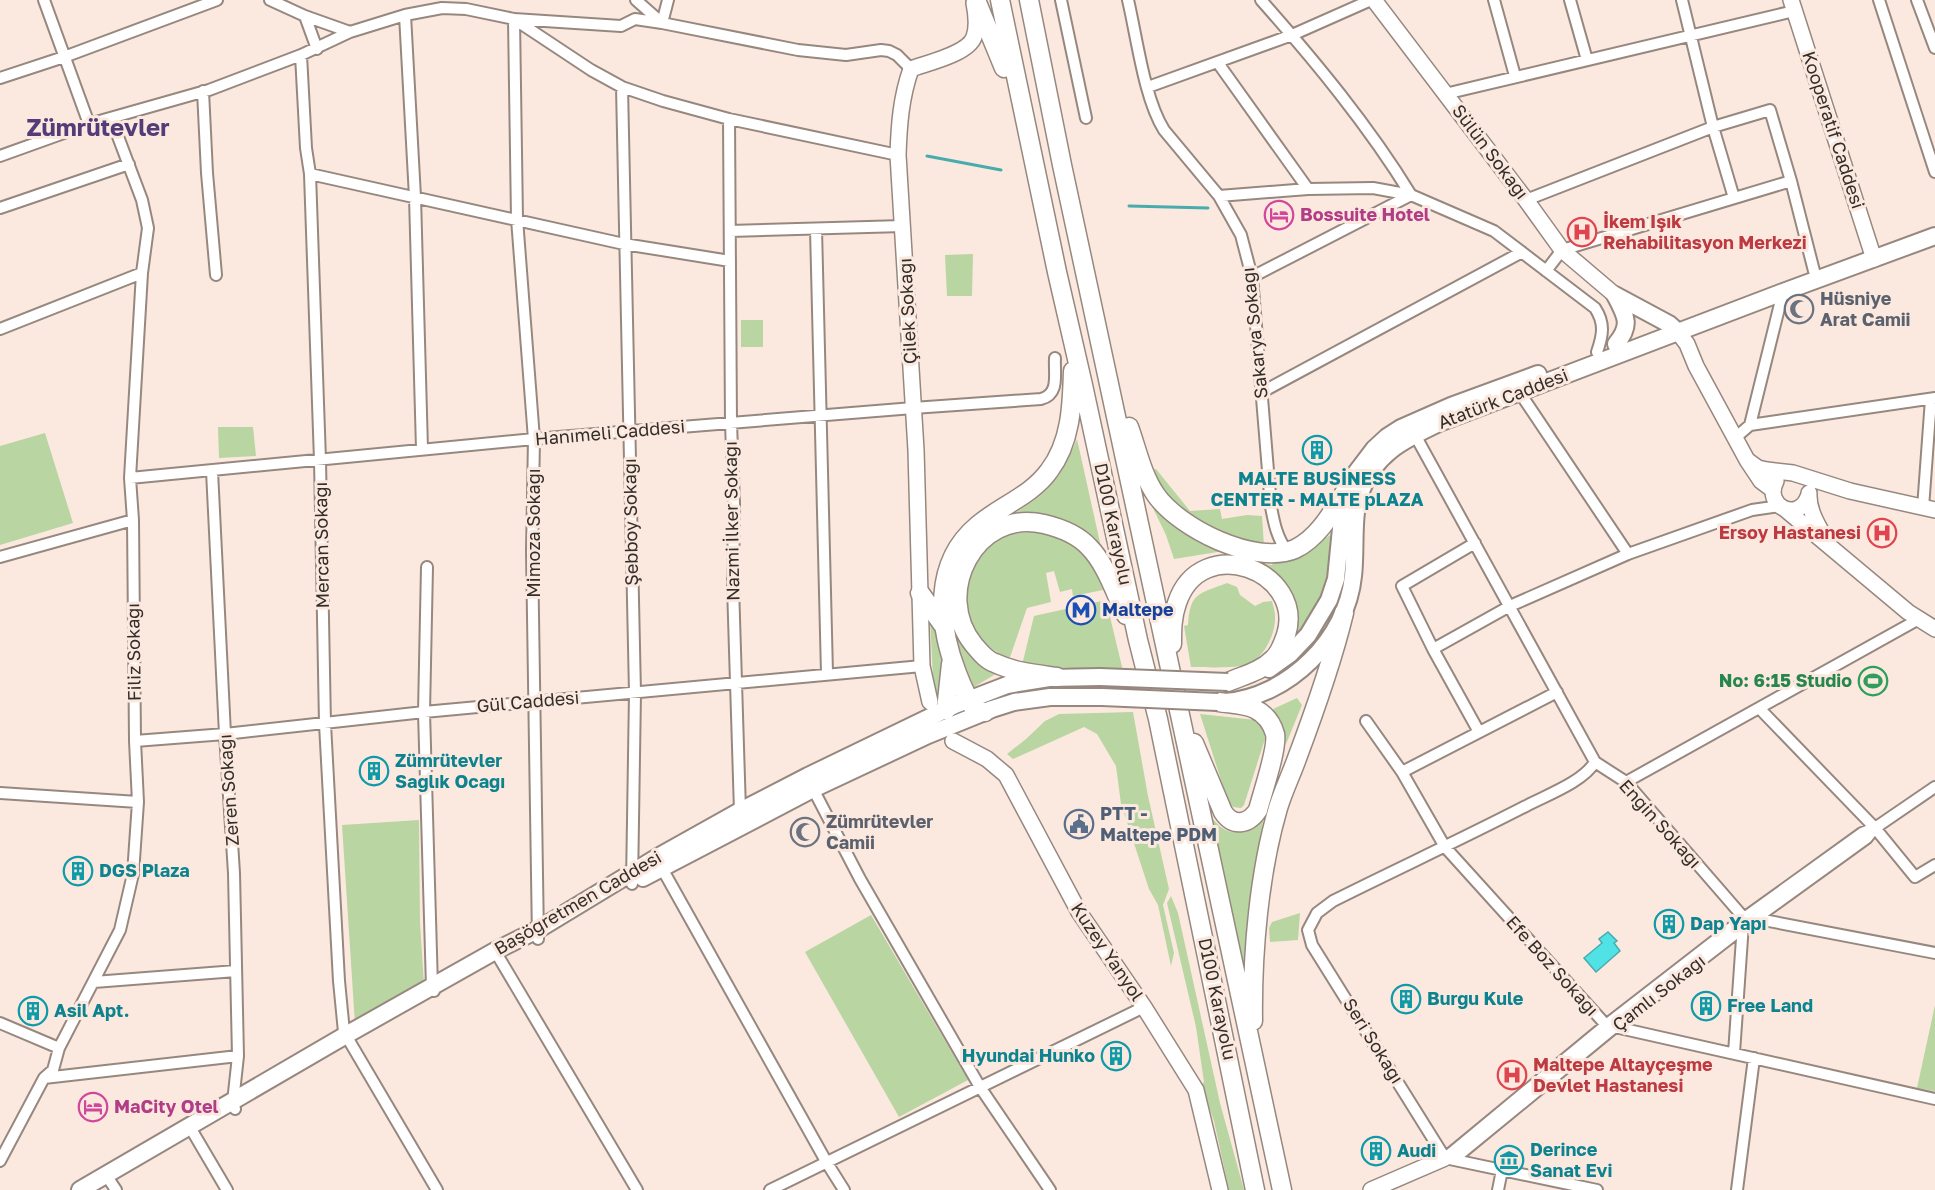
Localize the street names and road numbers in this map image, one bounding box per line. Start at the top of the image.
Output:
street label: Kooperatif Caddesi [1798,48,1870,211]
street label: Sülün Sokağı [1448,100,1534,203]
street label: Çilek Sokağı [893,257,921,365]
street label: Sakarya Sokağı [1236,266,1272,400]
street label: Atatürk Caddesi [1434,363,1571,433]
street label: Hanımeli Caddesi [534,414,686,450]
street label: Nazmi İlker Sokağı [719,441,743,601]
street label: Şebboy Sokağı [618,458,642,586]
street label: D100 Karayolu [1090,461,1138,587]
street label: Mimoza Sokağı [522,468,544,598]
street label: Mercan Sokağı [309,481,333,609]
street label: Filiz Sokağı [121,603,145,701]
street label: Gül Caddesi [476,686,580,716]
street label: Zeren Sokağı [213,733,243,847]
street label: Engin Sokağı [1615,774,1706,872]
street label: Başöğretmen Caddesi [490,845,665,959]
street label: Kuzey Yanyol [1067,898,1149,1005]
street label: Efe Boz Sokağı [1502,911,1603,1020]
street label: D100 Karayolu [1194,936,1242,1062]
street label: Çamlı Sokağı [1608,949,1709,1035]
street label: Seri Sokağı [1339,994,1409,1087]

